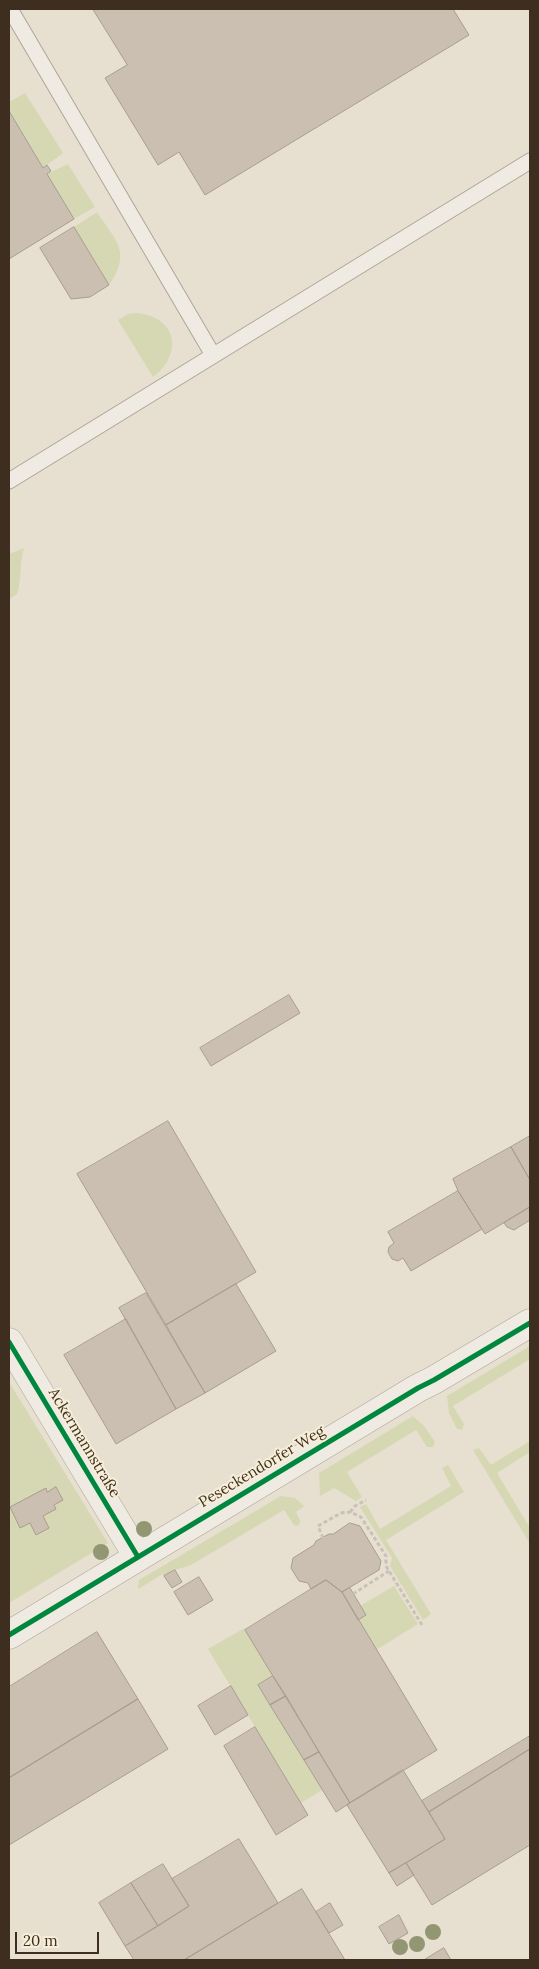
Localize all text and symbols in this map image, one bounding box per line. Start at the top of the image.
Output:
street label: Ackermannstraße [44,1385,124,1501]
street label: Peseckendorfer Weg [196,1422,328,1512]
scale bar [18,1922,101,1954]
text: 20 m [23,1931,58,1950]

